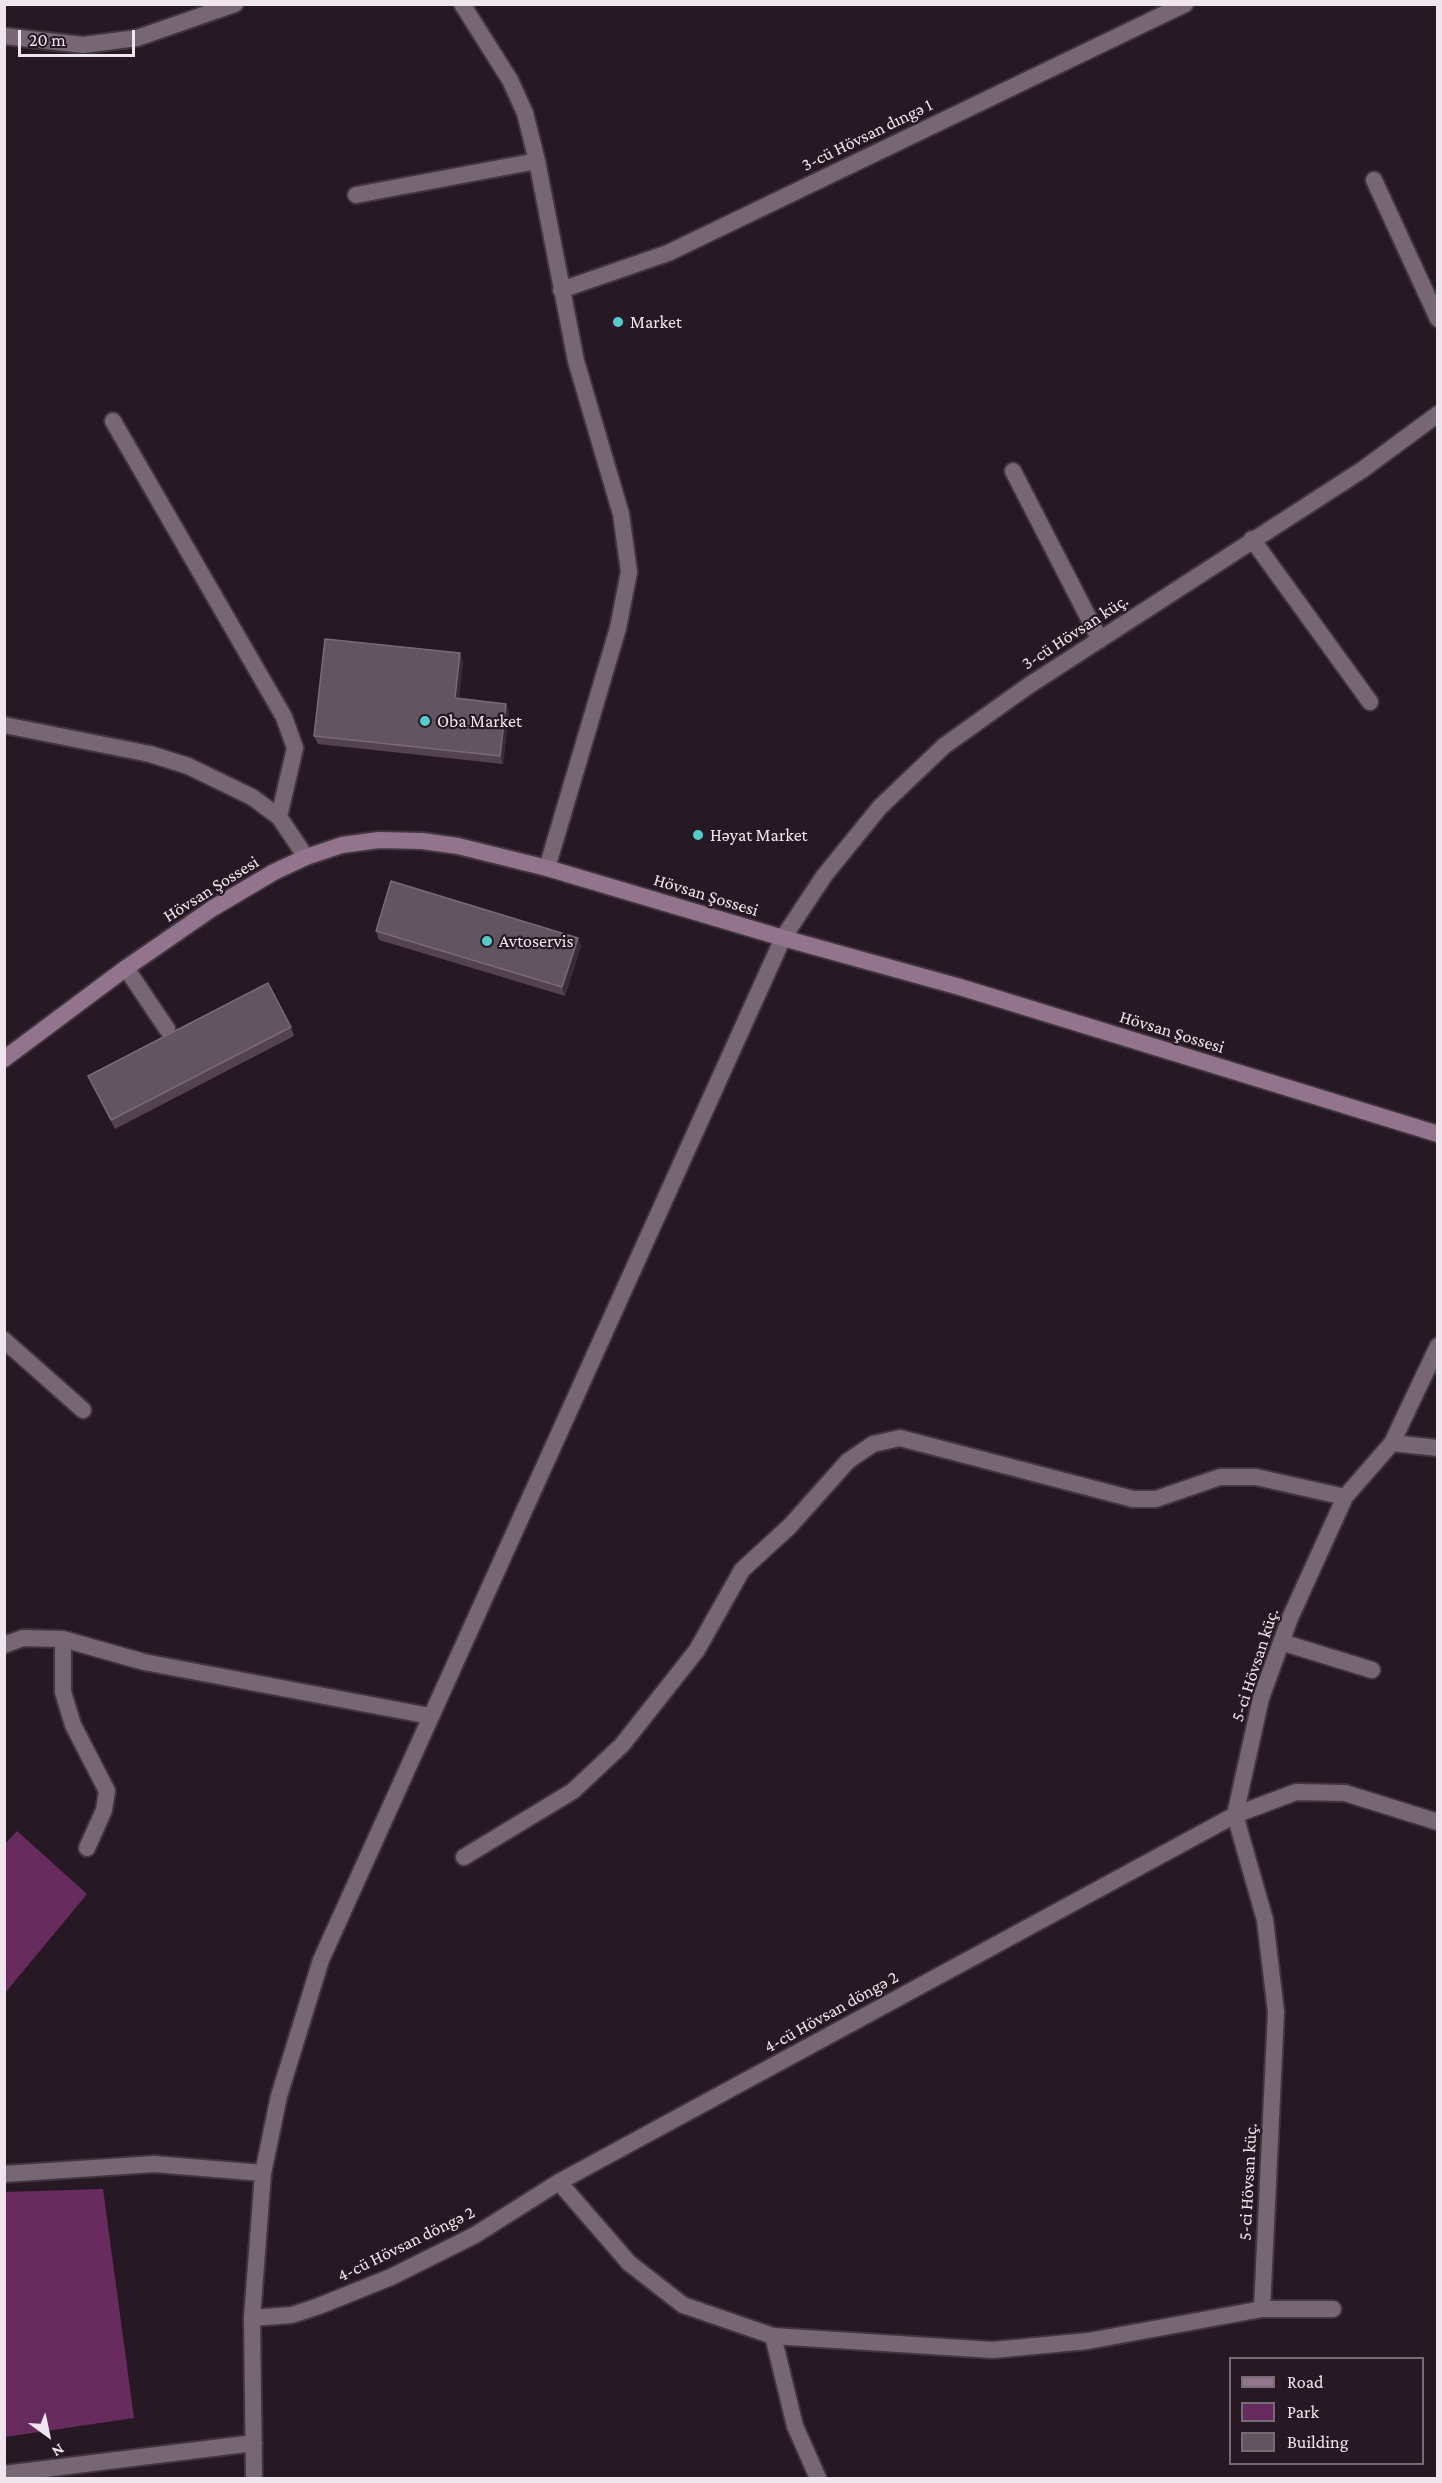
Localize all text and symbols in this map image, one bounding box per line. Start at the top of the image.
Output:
scale bar [21,18,138,56]
text: 20 m [29,30,66,50]
street label: 3-cü Hövsan dıngə 1 [798,94,936,176]
place label: Market [630,311,682,333]
marker: Market [611,315,625,329]
street label: 3-cü Hövsan küç. [1018,590,1132,674]
place label: Oba Market [437,710,522,732]
marker: Oba Market [418,714,432,728]
place label: Həyat Market [710,824,808,846]
marker: Həyat Market [691,828,705,842]
street label: Hövsan Şossesi [159,851,263,927]
street label: Hövsan Şossesi [651,869,761,921]
place label: Avtoservis [499,930,573,952]
marker: Avtoservis [480,934,494,948]
street label: Hövsan Şossesi [1117,1006,1227,1058]
street label: 5-ci Hövsan küç. [1227,1606,1283,1724]
street label: 4-cü Hövsan döngə 2 [760,1966,902,2058]
street label: 5-ci Hövsan küç. [1234,2123,1262,2241]
street label: 4-cü Hövsan döngə 2 [334,2201,478,2287]
legend [1229,2357,1424,2465]
text: Road [1287,2372,1324,2392]
text: Park [1287,2402,1319,2422]
north arrow [18,2405,78,2465]
text: Building [1287,2432,1348,2452]
text: N [49,2440,67,2461]

